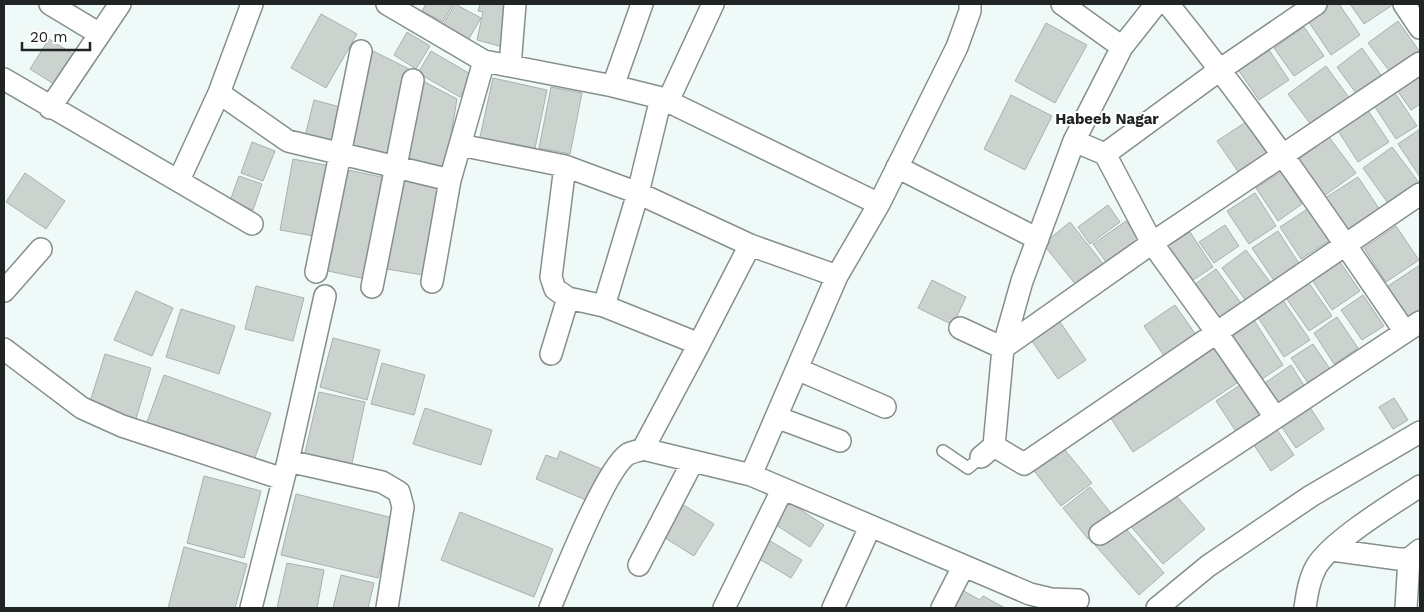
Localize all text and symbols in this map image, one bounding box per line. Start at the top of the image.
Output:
scale bar [22,20,90,52]
text: 20 m [30,28,68,46]
district label: Habeeb Nagar [1055,110,1159,128]

